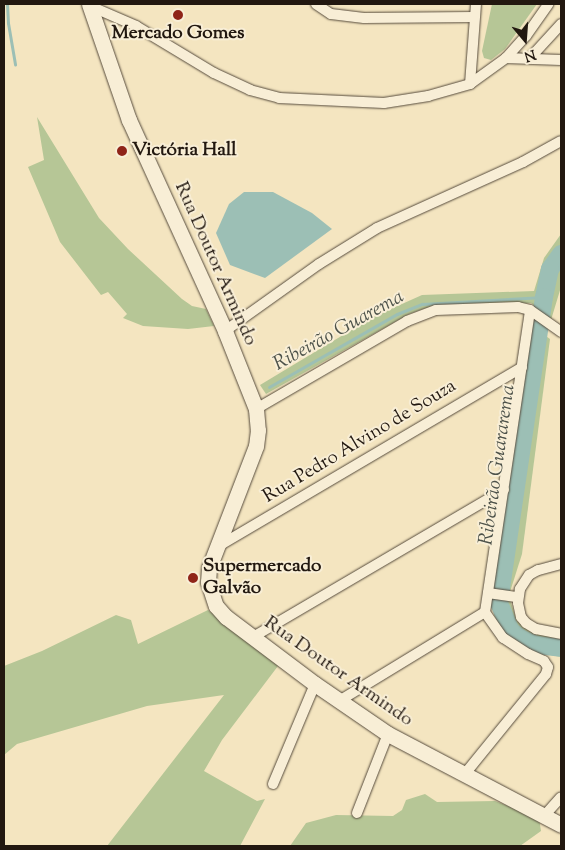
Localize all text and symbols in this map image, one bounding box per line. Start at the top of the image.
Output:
marker: Mercado Gomes [172,9,184,21]
north arrow [500,15,550,65]
place label: Mercado Gomes [112,23,244,45]
text: N [521,43,538,66]
place label: Victória Hall [132,140,237,162]
marker: Victória Hall [116,145,128,157]
street label: Rua Doutor Armindo [169,179,261,349]
water label: Ribeirão Guarema [270,285,408,377]
street label: Rua Pedro Alvino de Souza [259,375,461,509]
water label: Ribeirão Guararema [475,383,521,547]
place label: Supermercado Galvão [203,556,321,600]
marker: Supermercado Galvão [187,572,199,584]
street label: Rua Doutor Armindo [259,612,417,732]

